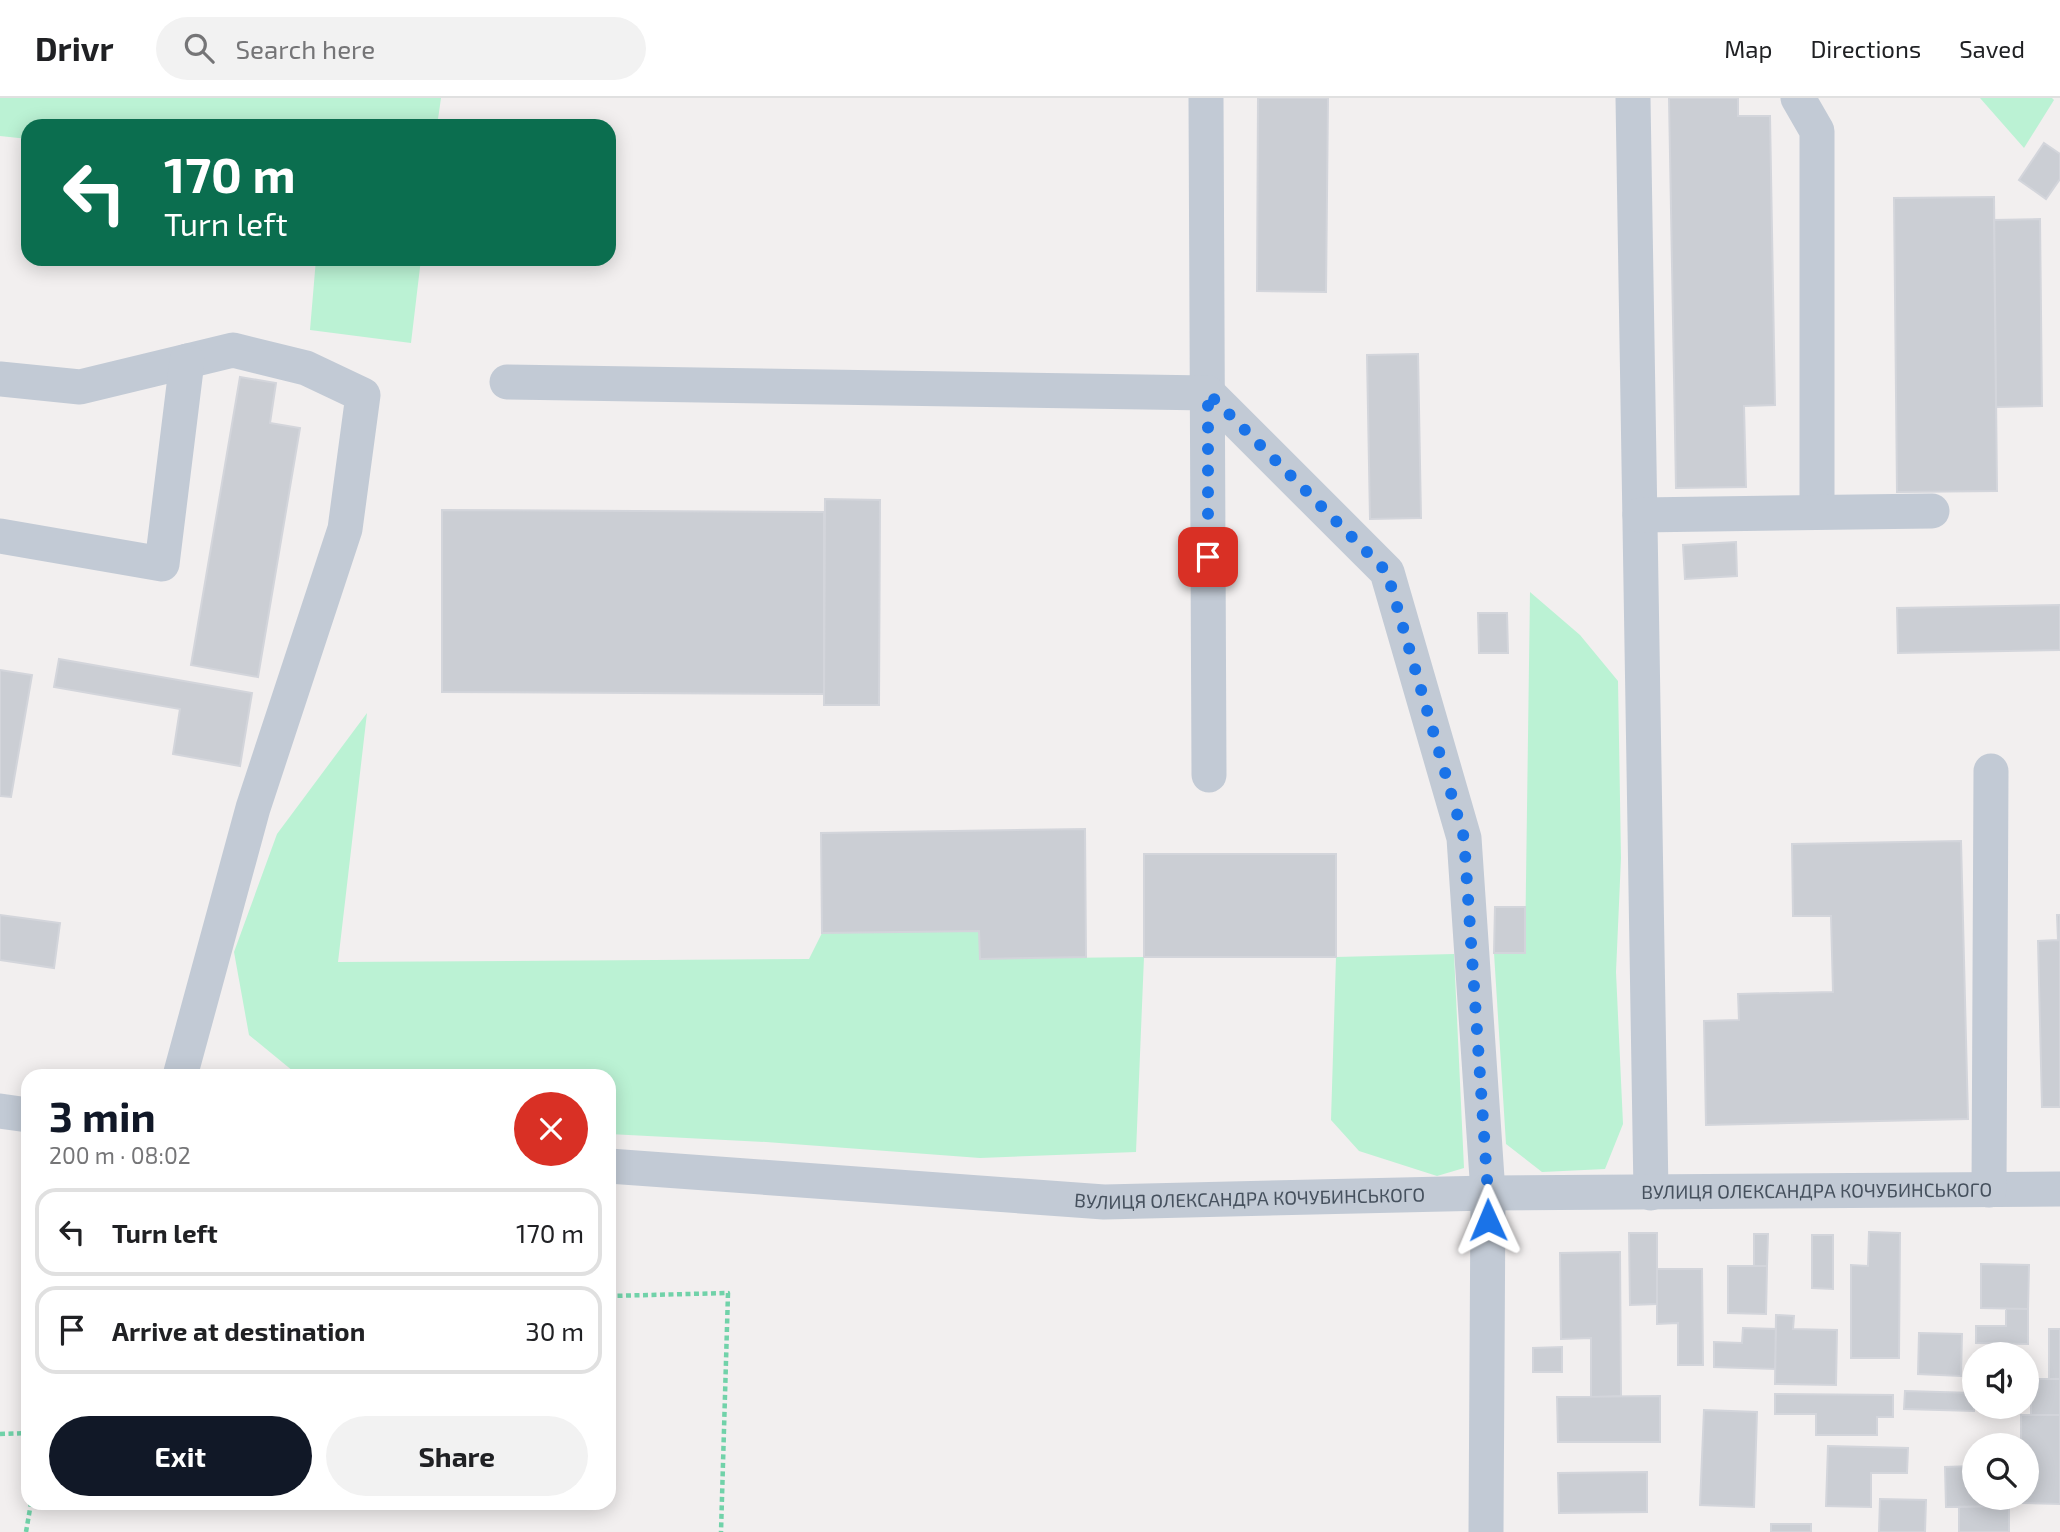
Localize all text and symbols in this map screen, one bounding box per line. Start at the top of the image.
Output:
search box [156,17,646,80]
text: Drivr [35,28,114,68]
icon: search [180,29,218,67]
text: Search here [236,33,375,64]
text: Map [1724,34,1772,63]
text: Directions [1810,34,1921,63]
text: Saved [1959,34,2025,63]
text: 170 m [164,144,296,203]
icon: left [49,147,140,238]
text: Turn left [164,204,288,242]
pin [1178,527,1238,587]
icon: arrive [1189,538,1227,576]
text: 3 min [49,1090,156,1140]
button: close [514,1092,588,1166]
text: 200 m · 08:02 [49,1141,191,1169]
street label: ВУЛИЦЯ ОЛЕКСАНДРА КОЧУБИНСЬКОГО [1641,1177,1992,1203]
street label: ВУЛИЦЯ ОЛЕКСАНДРА КОЧУБИНСЬКОГО [1073,1182,1425,1213]
position arrow [1451,1183,1525,1257]
icon: left [53,1213,91,1251]
text: Turn left [112,1217,218,1248]
text: 170 m [516,1217,584,1248]
icon: arrive [53,1311,91,1349]
text: Arrive at destination [112,1315,365,1346]
text: 30 m [525,1315,584,1346]
map controls [1962,1342,2039,1510]
button: sound [1962,1342,2039,1419]
button: Exit [49,1416,312,1496]
button: Share [326,1416,588,1496]
button: search [1962,1433,2039,1510]

